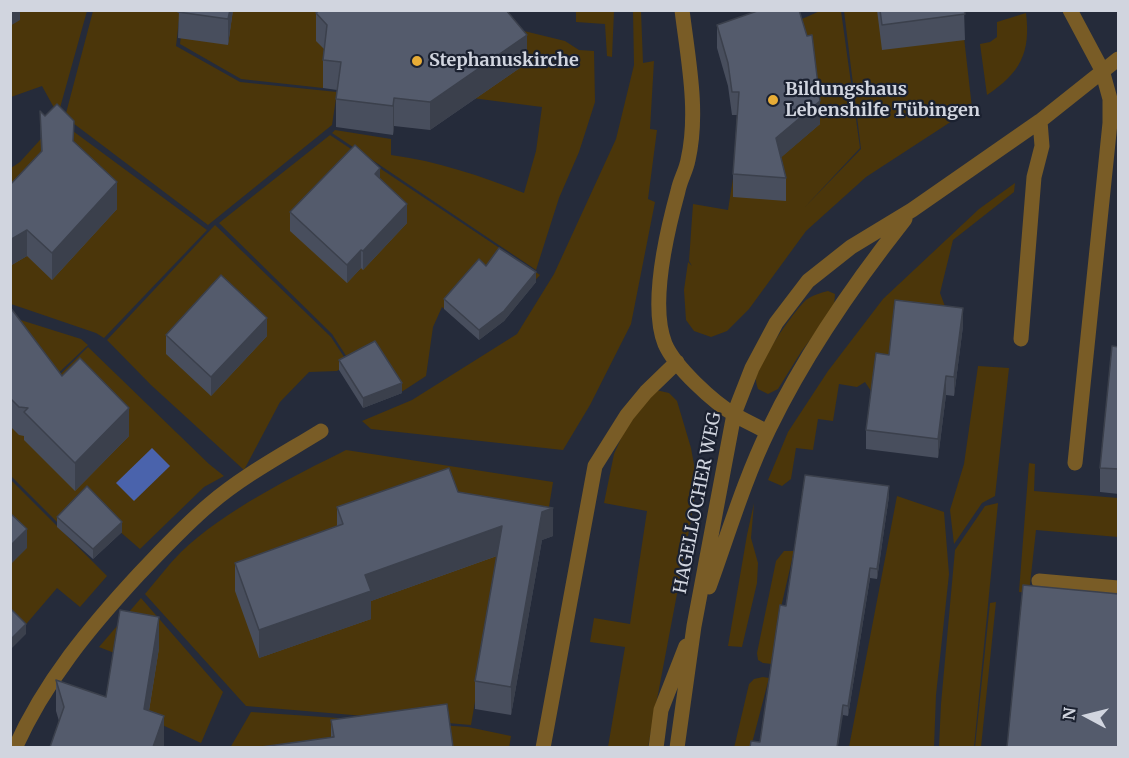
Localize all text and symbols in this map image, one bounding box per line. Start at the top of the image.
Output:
place label: Stephanuskirche [429,50,579,72]
marker: Stephanuskirche [410,54,424,68]
place label: Bildungshaus Lebenshilfe Tübingen [785,79,980,122]
marker: Bildungshaus Lebenshilfe Tübingen [766,93,780,107]
street label: HAGELLOCHER WEG [670,410,726,596]
north arrow [1057,686,1117,746]
text: N [1058,706,1080,721]

